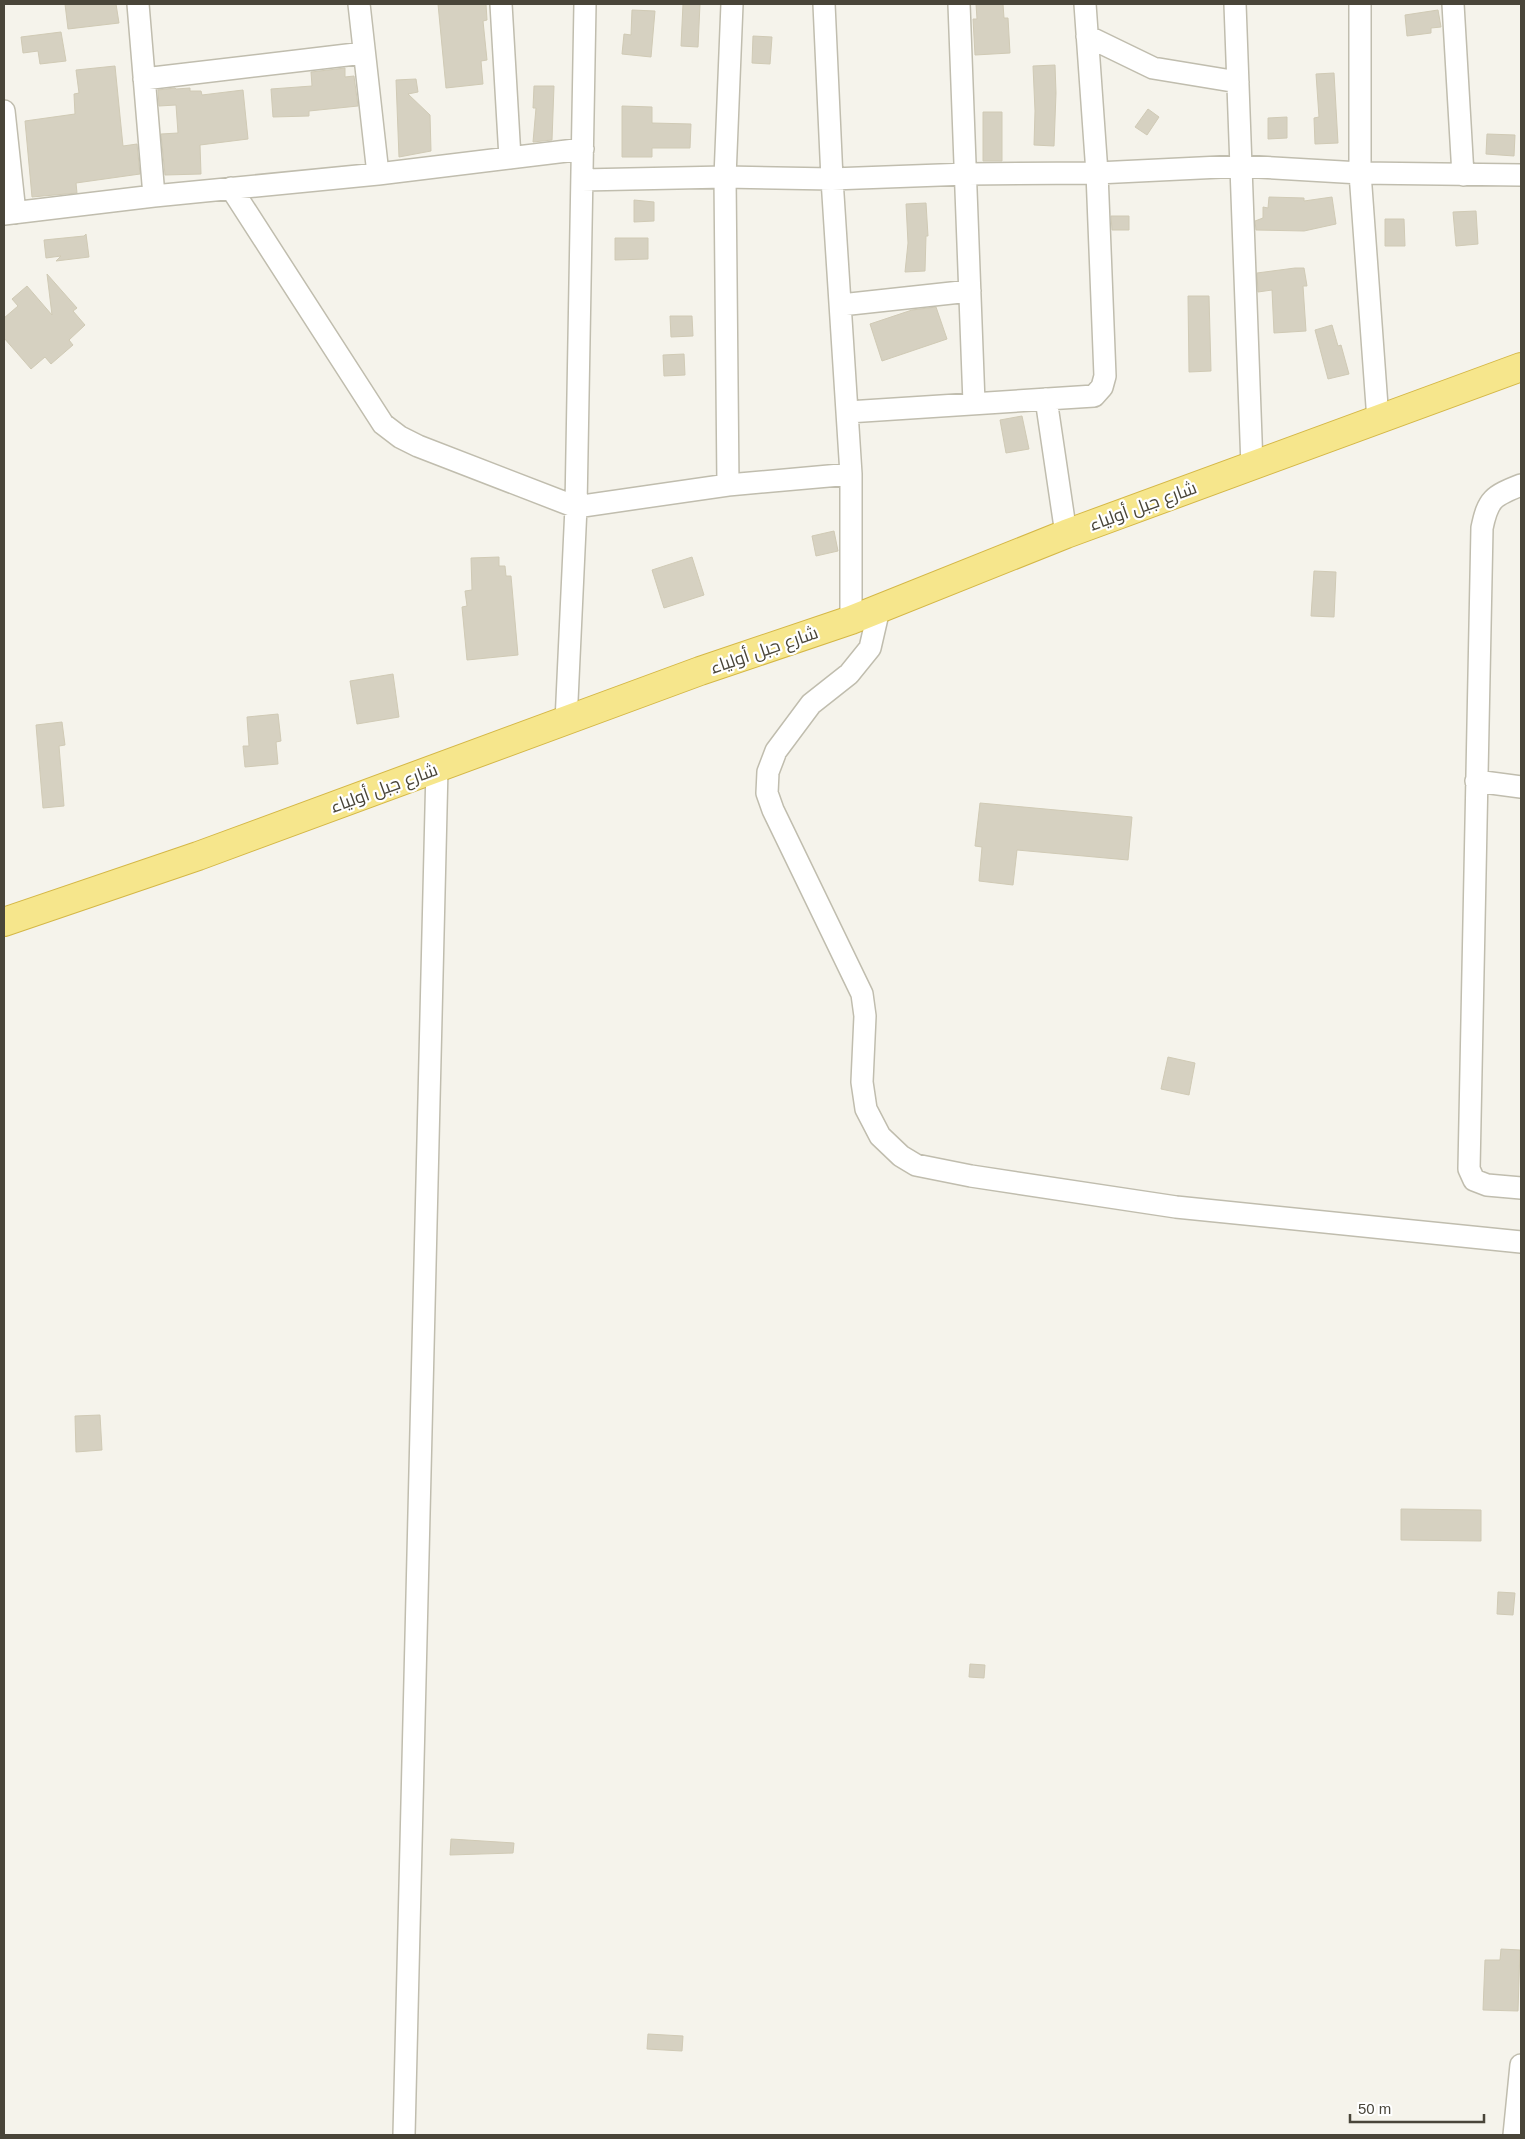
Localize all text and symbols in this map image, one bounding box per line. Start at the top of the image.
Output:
street label: شارع جبل أولياء [1086,476,1200,537]
street label: شارع جبل أولياء [707,621,821,680]
street label: شارع جبل أولياء [327,758,441,819]
scale bar [1350,2092,1484,2124]
text: 50 m [1358,2100,1391,2117]

